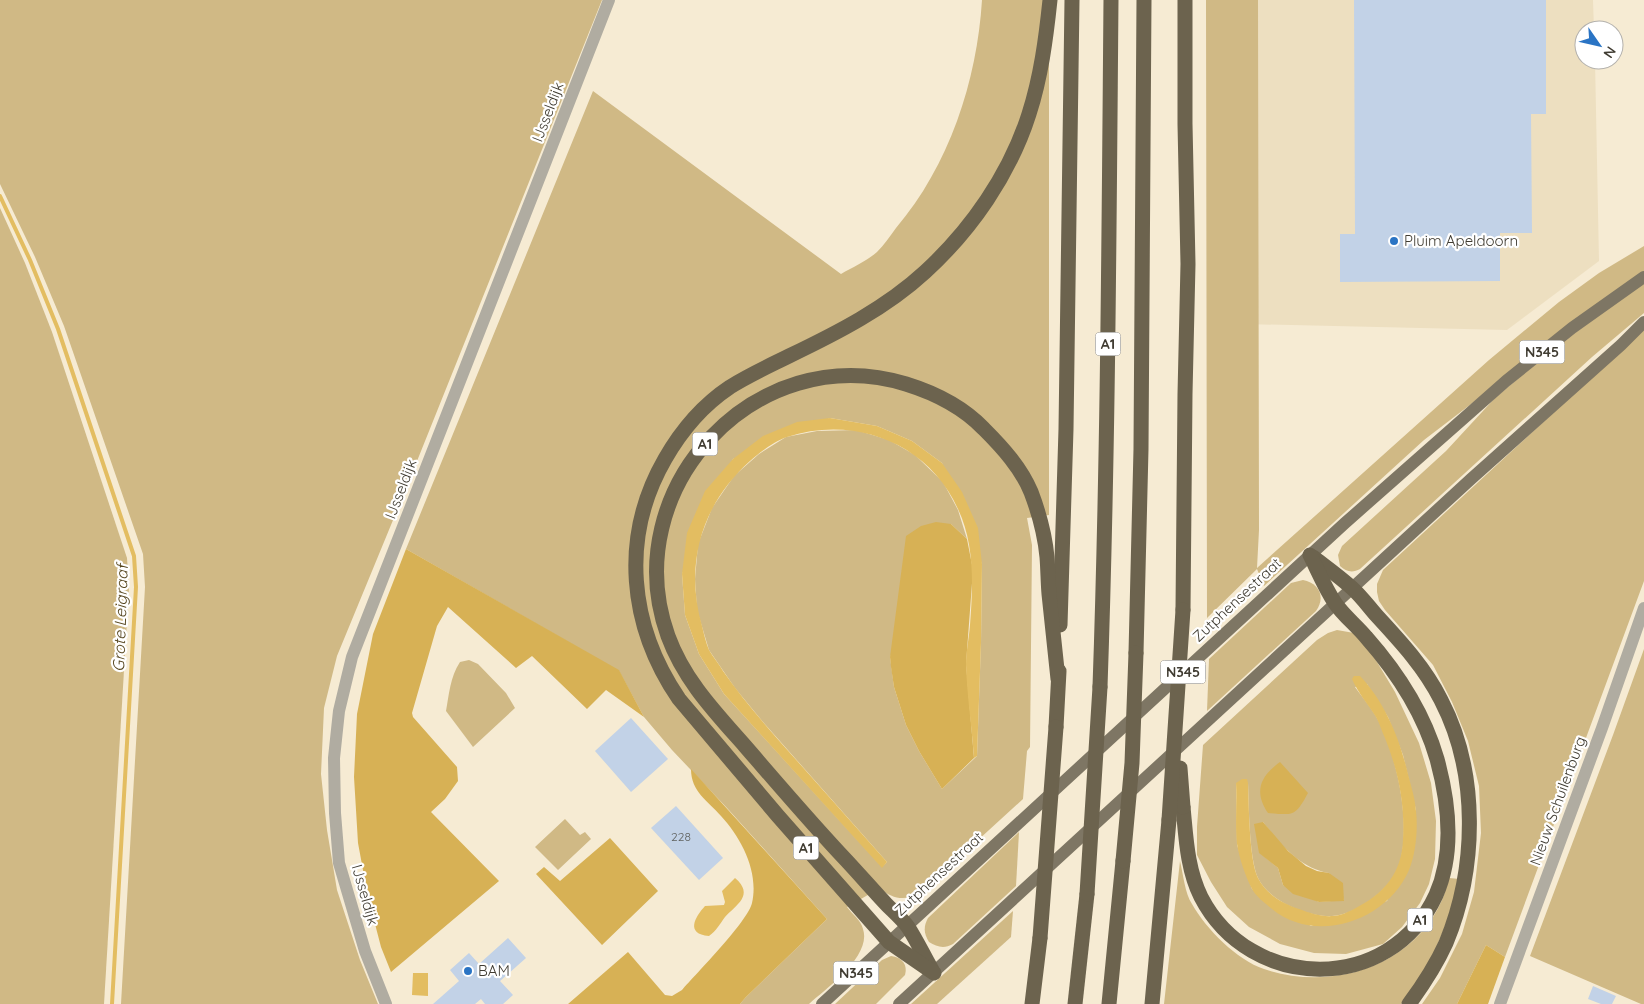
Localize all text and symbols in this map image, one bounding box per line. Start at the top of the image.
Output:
north arrow [1574,20,1624,70]
text: N [1599,43,1620,62]
street label: IJsseldijk [527,79,568,144]
place label: Pluim Apeldoorn [1404,231,1518,250]
marker: Pluim Apeldoorn [1388,235,1400,247]
road number: A1 [1096,332,1120,356]
road number: N345 [1520,341,1564,364]
road number: A1 [692,432,718,456]
street label: IJsseldijk [380,456,421,521]
street label: Zutphensestraat [1188,554,1285,646]
water label: Grote Leigraaf [108,561,132,672]
road number: N345 [1160,660,1206,684]
street label: Nieuw Schuilenburg [1525,734,1590,868]
street label: Zutphensestraat [890,828,987,920]
house number: 228 [671,829,691,844]
road number: A1 [794,836,818,860]
street label: IJsseldijk [348,862,383,928]
road number: A1 [1408,908,1432,932]
place label: BAM [478,961,510,980]
road number: N345 [834,961,878,984]
marker: BAM [462,965,474,977]

